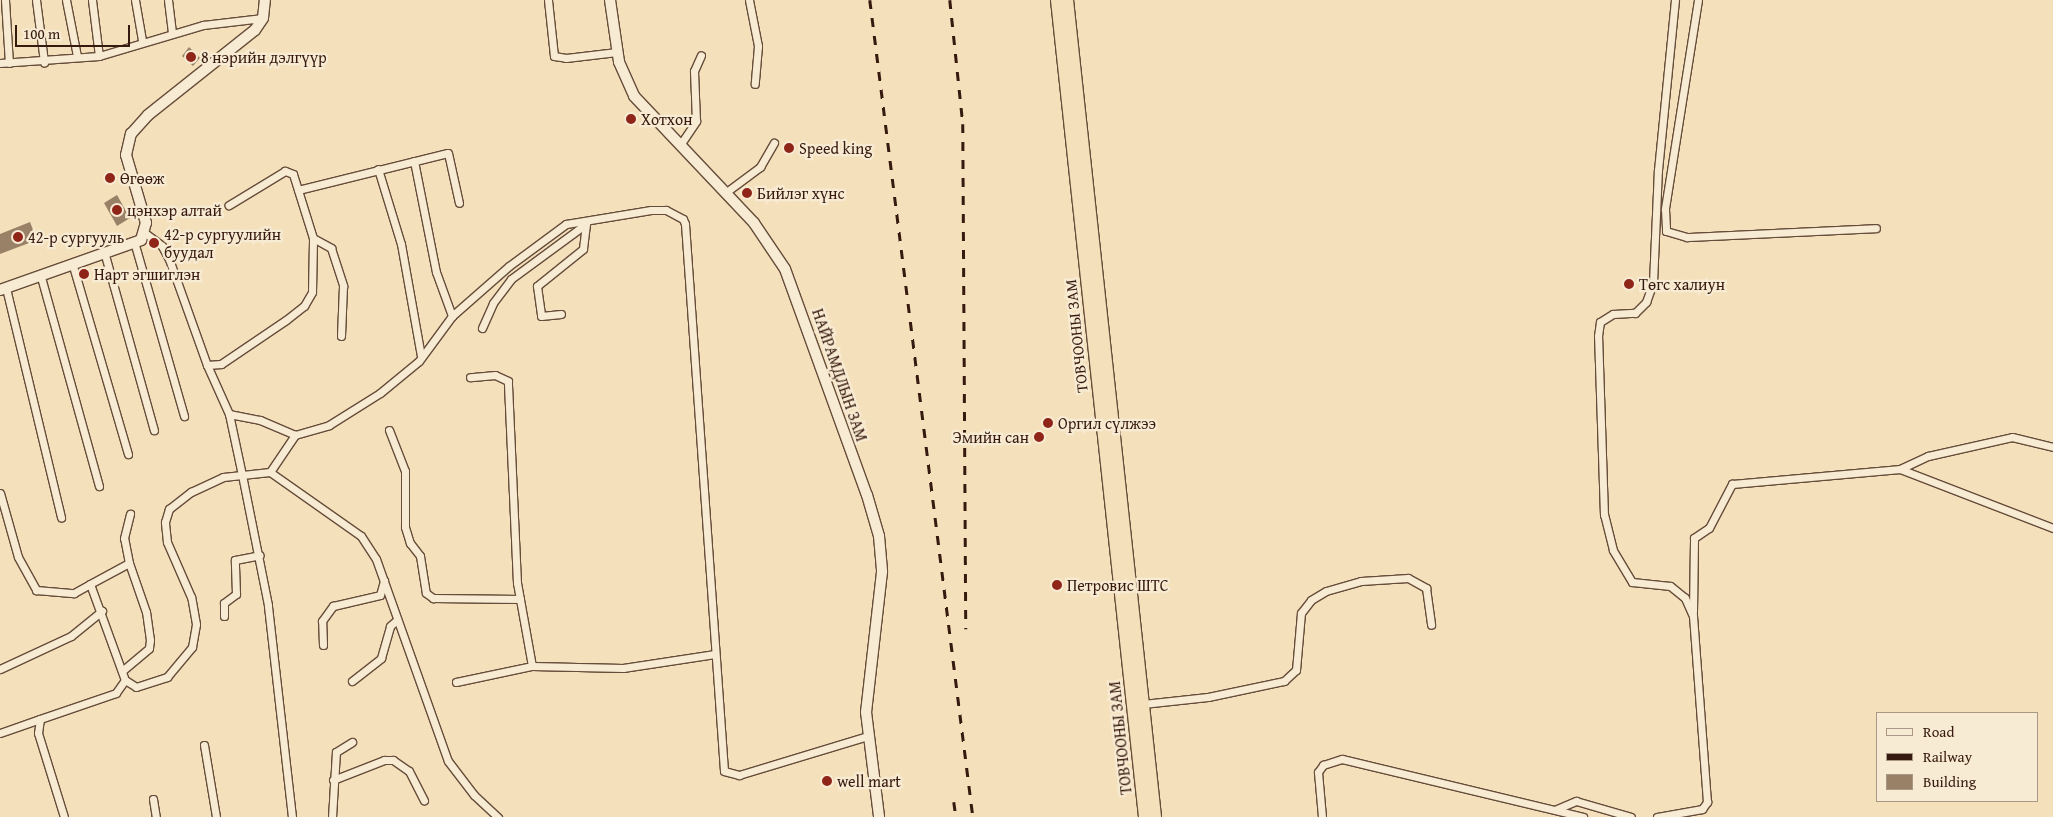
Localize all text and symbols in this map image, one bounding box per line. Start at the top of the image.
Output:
scale bar [18,15,132,47]
text: 100 m [23,23,60,44]
place label: 8 нэрийн дэлгүүр [201,47,327,67]
marker: 8 нэрийн дэлгүүр [185,51,197,63]
place label: Хотхон [641,109,692,129]
marker: Хотхон [625,113,637,125]
place label: Speed king [799,138,872,158]
marker: Speed king [783,142,795,154]
place label: Өгөөж [120,168,165,188]
marker: Өгөөж [104,172,116,184]
place label: Бийлэг хүнс [757,183,845,203]
marker: Бийлэг хүнс [741,187,753,199]
place label: цэнхэр алтай [127,200,222,220]
marker: цэнхэр алтай [111,204,123,216]
place label: 42-р сургуулийн буудал [164,224,281,262]
place label: 42-p сургууль [28,227,124,247]
marker: 42-p сургууль [12,231,24,243]
marker: 42-р сургуулийн буудал [148,237,160,249]
place label: Нарт эгшиглэн [94,264,200,284]
marker: Нарт эгшиглэн [78,268,90,280]
place label: Төгс халиун [1639,274,1725,294]
street label: ТОВЧООНЫ ЗАМ [1060,278,1092,394]
marker: Төгс халиун [1623,278,1635,290]
street label: НАЙРАМДЛЫН ЗАМ [808,306,872,444]
place label: Оргил сүлжээ [1058,413,1156,433]
marker: Оргил сүлжээ [1042,417,1054,429]
place label: Эмийн сан [953,427,1029,447]
marker: Эмийн сан [1033,431,1045,443]
place label: Петровис ШТС [1067,575,1168,595]
marker: Петровис ШТС [1051,579,1063,591]
street label: ТОВЧООНЫ ЗАМ [1104,680,1136,796]
legend [1876,712,2038,802]
text: Road [1923,721,1954,742]
text: Railway [1923,746,1972,767]
place label: well mart [837,771,901,791]
text: Building [1923,771,1976,792]
marker: well mart [821,775,833,787]

